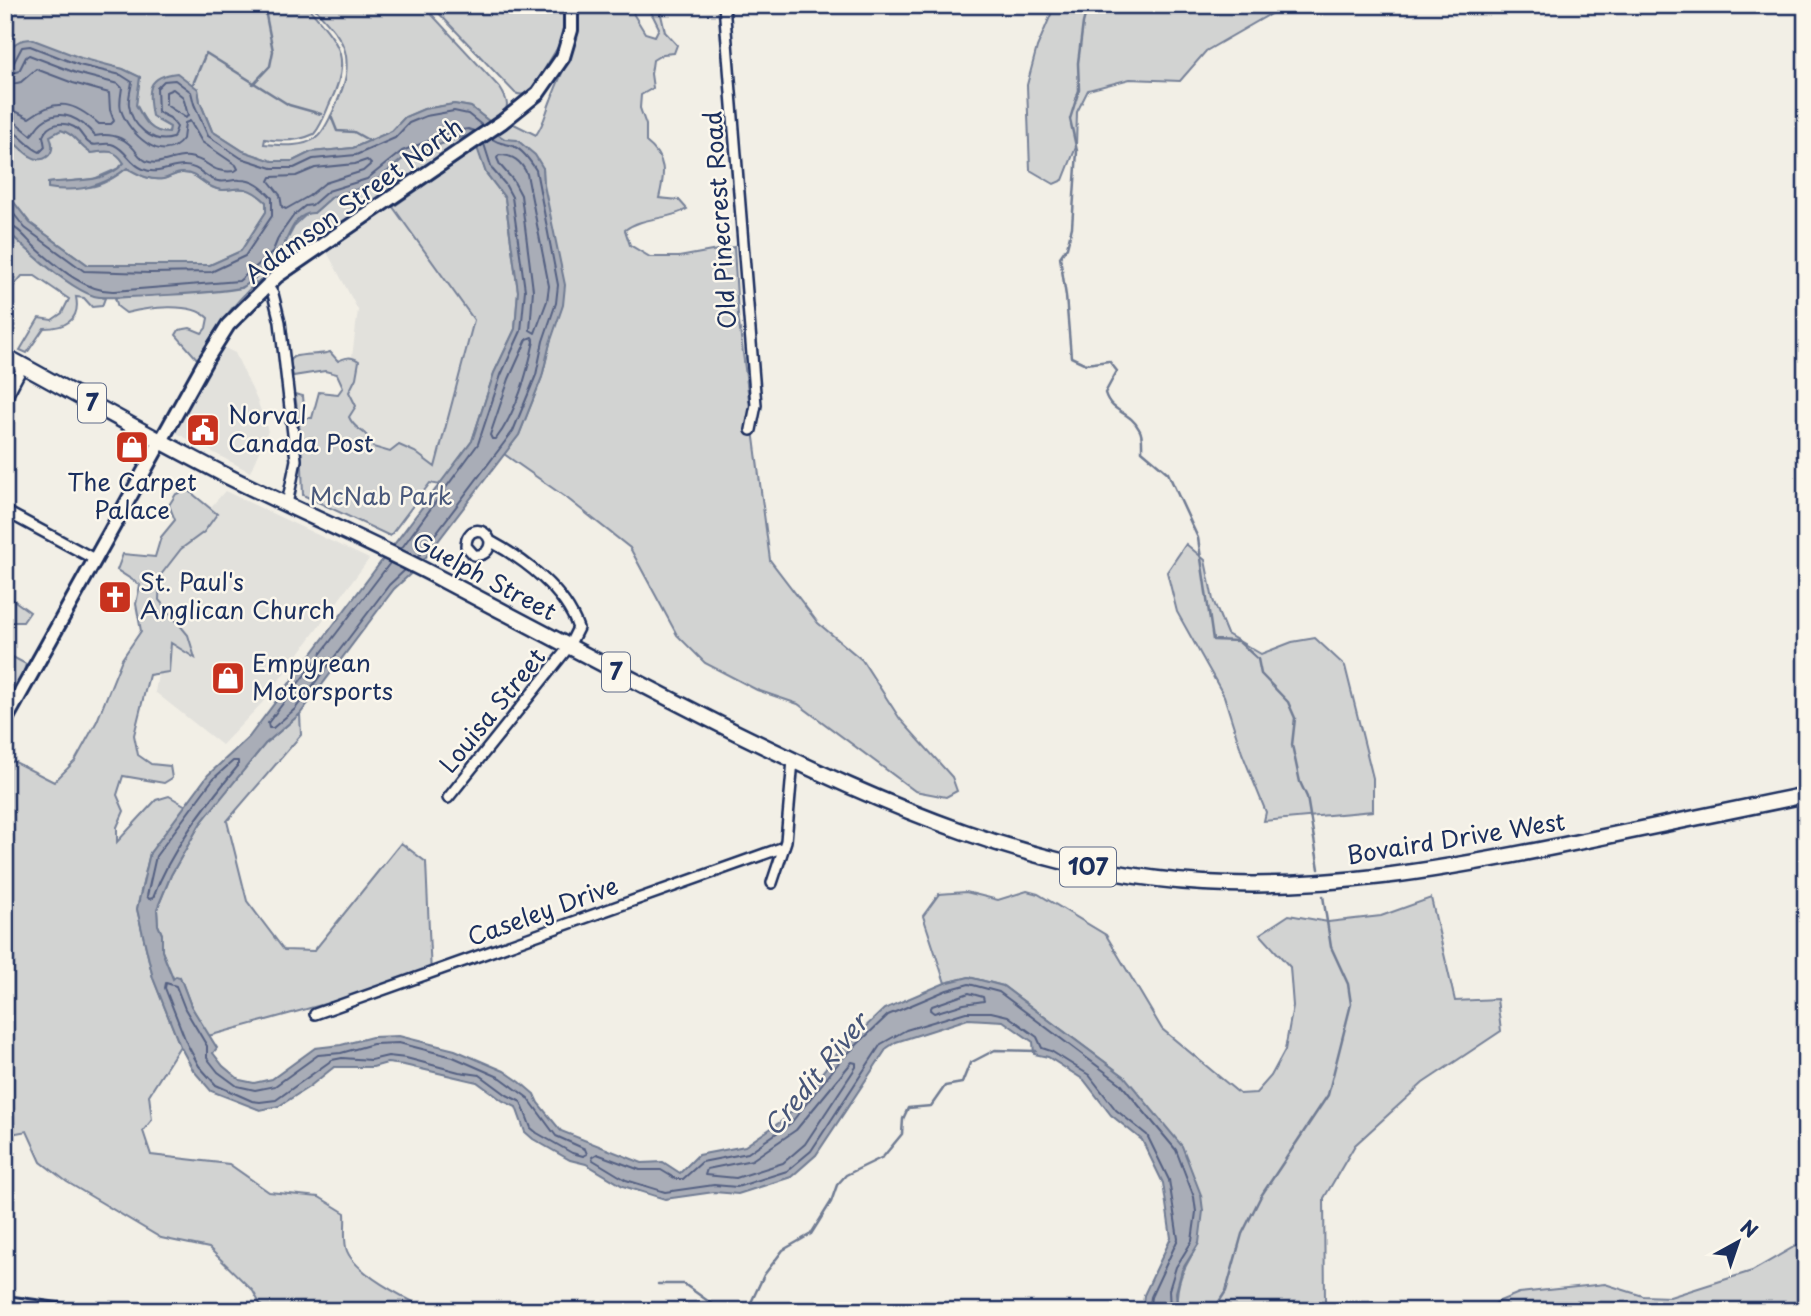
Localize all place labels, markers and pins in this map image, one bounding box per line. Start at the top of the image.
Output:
place label: Norval Canada Post [228,396,374,460]
public building icon: Norval Canada Post [184,411,222,449]
shop icon: The Carpet Palace [113,428,151,466]
place label: The Carpet Palace [67,463,197,527]
place label: St. Paul's Anglican Church [140,563,335,627]
church icon: St. Paul's Anglican Church [96,578,134,616]
place label: Empyrean Motorsports [252,644,393,708]
shop icon: Empyrean Motorsports [209,659,247,697]

